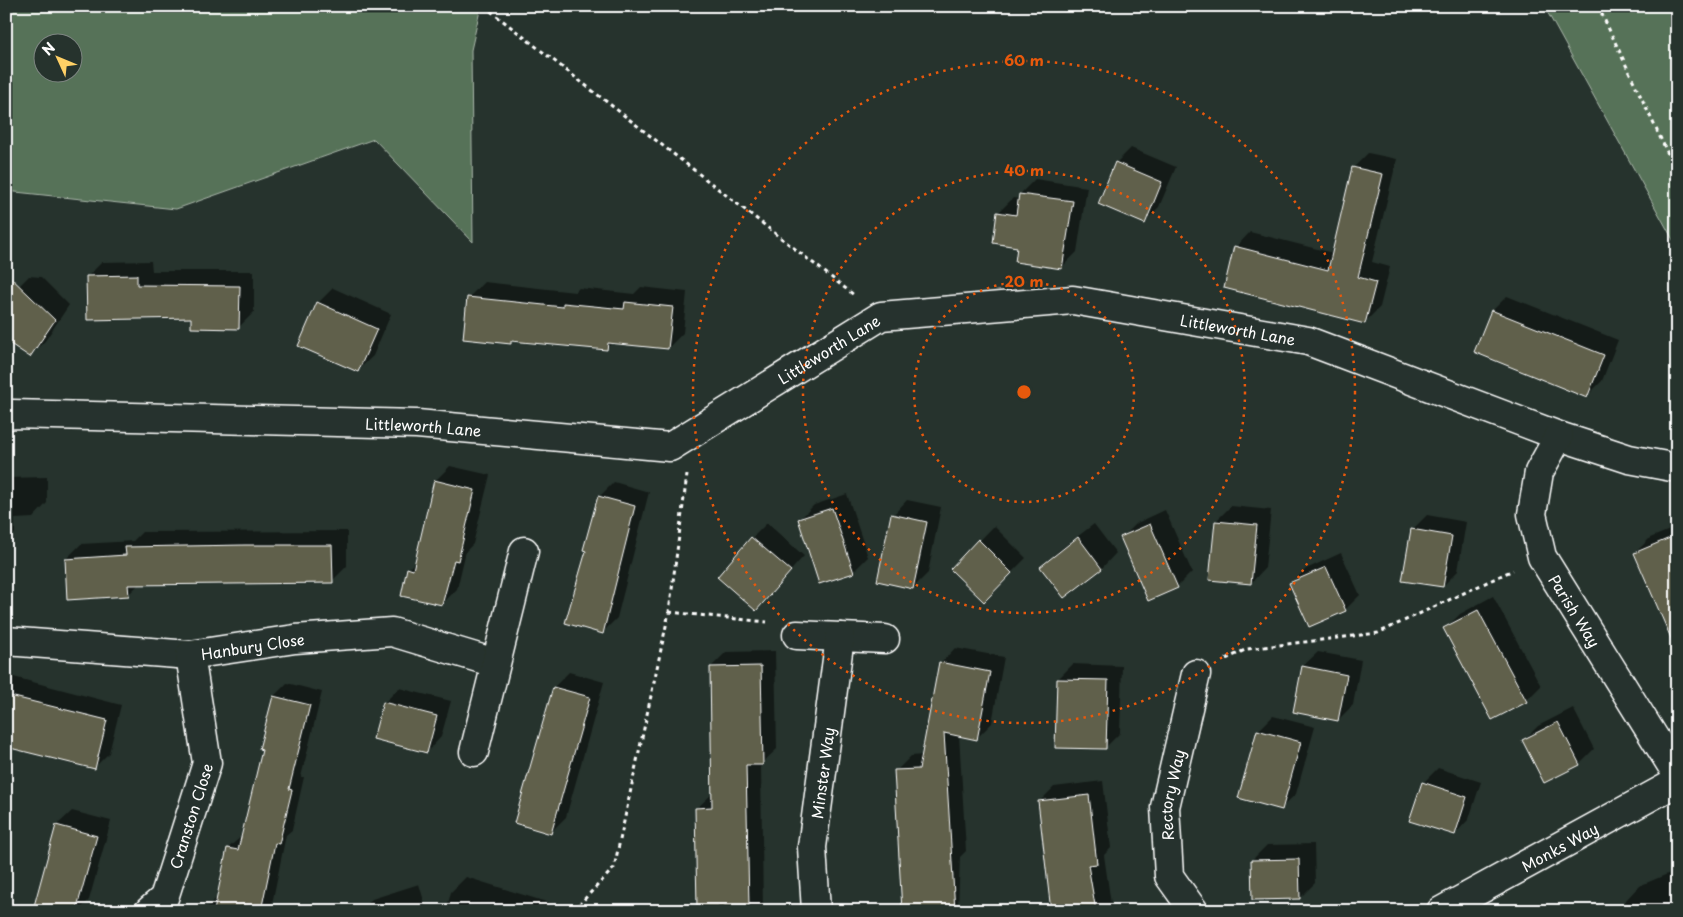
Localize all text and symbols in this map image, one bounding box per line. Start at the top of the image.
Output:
north arrow [32,32,82,82]
text: N [37,37,60,60]
text: 60 m [1004,48,1044,71]
text: 40 m [1004,158,1044,181]
text: 20 m [1005,269,1043,292]
street label: Littleworth Lane [1179,307,1297,350]
street label: Littleworth Lane [773,308,884,389]
centre of rings [1015,383,1033,401]
street label: Littleworth Lane [365,411,483,441]
street label: Parish Way [1544,570,1607,651]
street label: Hanbury Close [199,627,305,665]
street label: Minster Way [804,726,839,820]
street label: Rectory Way [1153,747,1190,841]
street label: Cranston Close [163,760,218,872]
street label: Monks Way [1517,816,1602,877]

